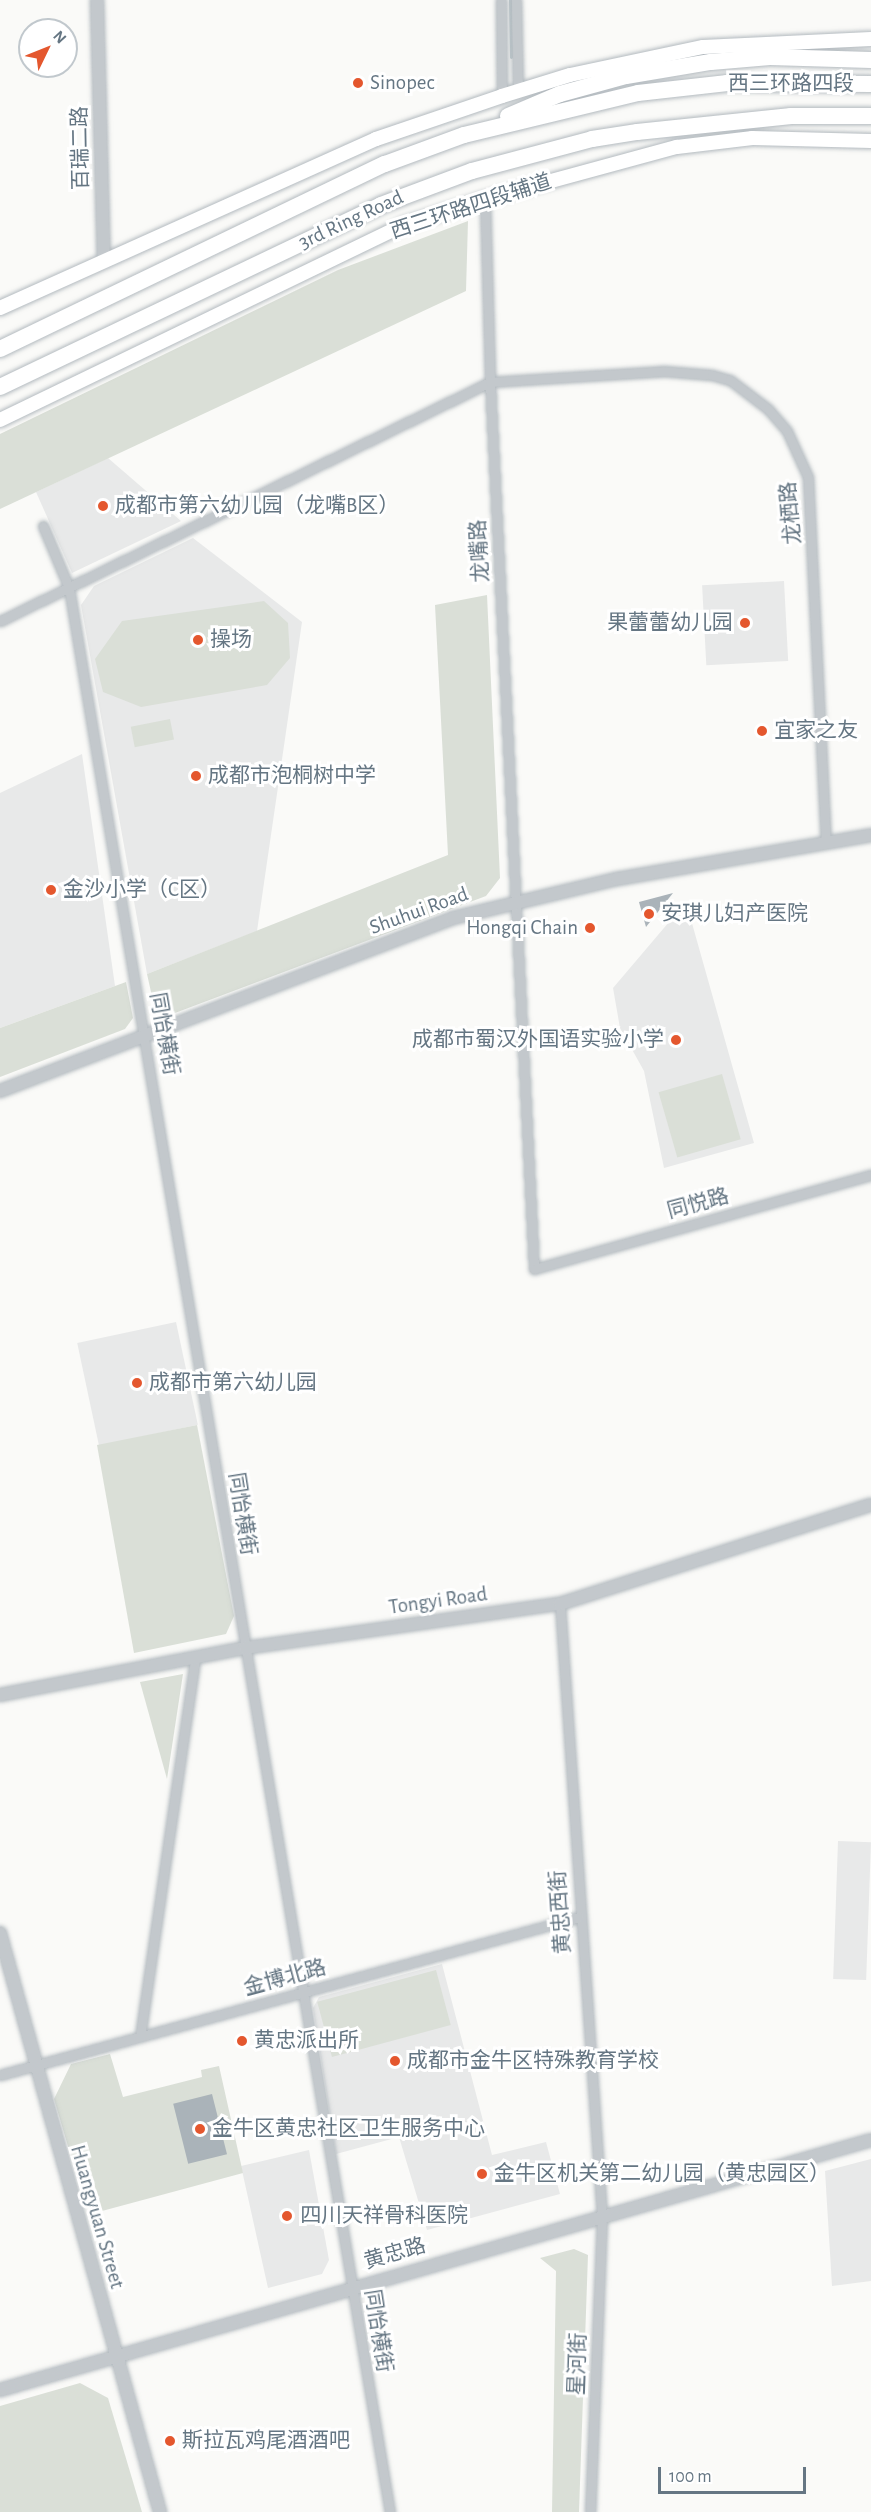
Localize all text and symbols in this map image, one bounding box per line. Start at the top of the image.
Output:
north arrow [18,18,78,78]
text: N [50,28,69,47]
place label: Sinopec [370,70,435,96]
street label: 西三环路四段 [728,71,854,97]
marker: Sinopec [351,76,365,90]
street label: 百瑞二路 [68,106,94,190]
street label: 西三环路四段辅道 [387,169,555,245]
street label: 3rd Ring Road [295,185,407,255]
street label: 龙栖路 [776,481,806,545]
place label: 成都市第六幼儿园（龙嘴B区） [115,493,399,519]
marker: 成都市第六幼儿园（龙嘴B区） [96,499,110,513]
street label: 龙嘴路 [466,519,494,583]
place label: 果蕾蕾幼儿园 [607,610,733,636]
marker: 果蕾蕾幼儿园 [738,616,752,630]
place label: 操场 [210,627,252,653]
marker: 操场 [191,633,205,647]
place label: 宜家之友 [774,718,858,744]
marker: 宜家之友 [755,724,769,738]
place label: 成都市泡桐树中学 [208,763,376,789]
marker: 成都市泡桐树中学 [189,769,203,783]
place label: 金沙小学（C区） [63,877,221,903]
street label: Shuhui Road [366,881,472,941]
marker: 金沙小学（C区） [44,883,58,897]
place label: 安琪儿妇产医院 [661,901,808,927]
marker: 安琪儿妇产医院 [642,907,656,921]
place label: Hongqi Chain [466,915,578,941]
marker: Hongqi Chain [583,921,597,935]
street label: 同怡横街 [144,990,184,1078]
place label: 成都市蜀汉外国语实验小学 [412,1027,664,1053]
marker: 成都市蜀汉外国语实验小学 [669,1033,683,1047]
street label: 同悦路 [664,1184,732,1224]
place label: 成都市第六幼儿园 [149,1370,317,1396]
marker: 成都市第六幼儿园 [130,1376,144,1390]
street label: 同怡横街 [223,1471,261,1557]
street label: Tongyi Road [387,1582,489,1620]
street label: 黄忠西街 [546,1869,576,1955]
street label: 金博北路 [241,1955,329,2001]
place label: 黄忠派出所 [254,2028,359,2054]
marker: 黄忠派出所 [235,2034,249,2048]
place label: 成都市金牛区特殊教育学校 [407,2048,659,2074]
marker: 成都市金牛区特殊教育学校 [388,2054,402,2068]
place label: 金牛区黄忠社区卫生服务中心 [212,2116,485,2142]
marker: 金牛区黄忠社区卫生服务中心 [193,2122,207,2136]
street label: Huangyuan Street [64,2142,130,2292]
place label: 金牛区机关第二幼儿园（黄忠园区） [494,2161,830,2187]
marker: 金牛区机关第二幼儿园（黄忠园区） [475,2167,489,2181]
place label: 四川天祥骨科医院 [300,2203,468,2229]
marker: 四川天祥骨科医院 [278,2207,296,2225]
street label: 黄忠路 [361,2233,429,2275]
street label: 同怡横街 [359,2288,397,2374]
street label: 星河街 [564,2332,592,2396]
place label: 斯拉瓦鸡尾酒酒吧 [182,2428,350,2454]
marker: 斯拉瓦鸡尾酒酒吧 [163,2434,177,2448]
scale bar [661,2455,810,2493]
text: 100 m [669,2468,712,2486]

